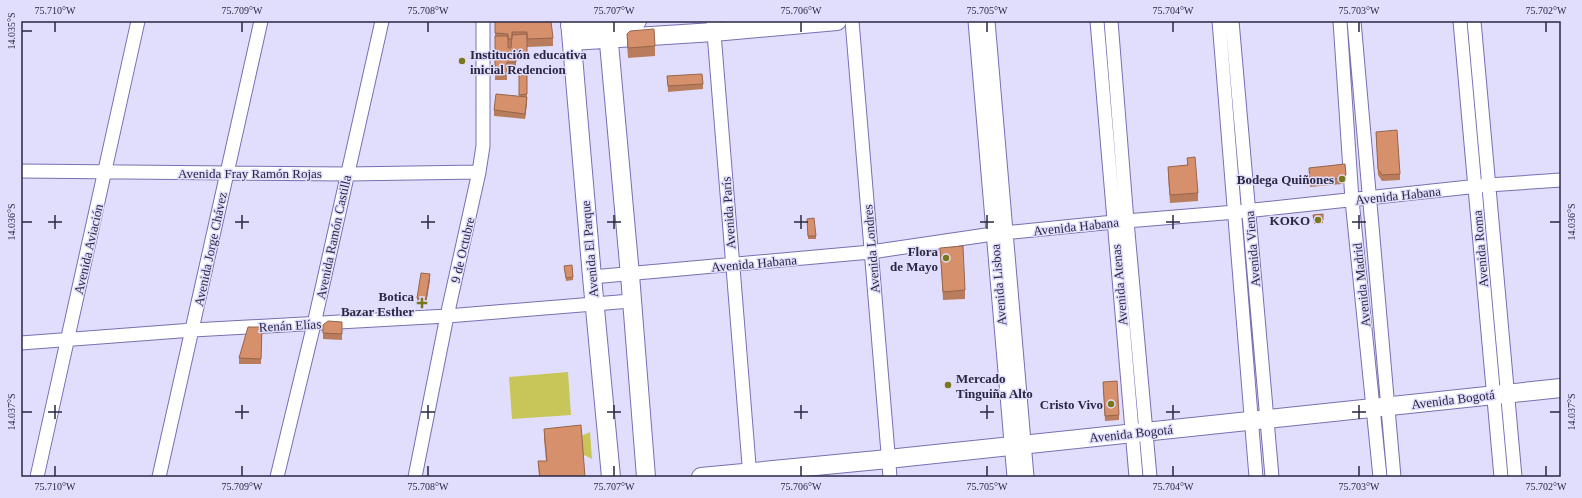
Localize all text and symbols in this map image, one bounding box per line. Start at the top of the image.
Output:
text: 75.710°W [35,5,76,16]
text: 75.709°W [222,5,263,16]
text: 75.708°W [408,5,449,16]
text: 75.707°W [594,5,635,16]
text: 75.706°W [781,5,822,16]
text: 75.705°W [967,5,1008,16]
text: 75.704°W [1153,5,1194,16]
text: 75.703°W [1339,5,1380,16]
text: 75.702°W [1526,5,1567,16]
text: 14.035°S [6,12,17,50]
place label: Institución educativa inicial Redencion [470,47,587,77]
marker: Institución educativa inicial Redencion [457,56,467,66]
street label: Avenida Fray Ramón Rojas [178,166,322,181]
place label: Bodega Quiñones [1237,172,1334,187]
street label: Avenida Ramón Castilla [313,173,354,301]
marker: Bodega Quiñones [1337,174,1347,184]
street label: Avenida París [718,176,739,250]
street label: Avenida Habana [1354,184,1442,207]
street label: Avenida Jorge Chávez [191,190,230,308]
street label: Avenida El Parque [578,200,601,298]
street label: Avenida Aviación [71,202,106,296]
text: 14.036°S [6,203,17,241]
text: 14.036°S [1566,203,1577,241]
street label: Avenida Londres [860,204,883,294]
street label: Avenida Viena [1242,210,1263,288]
street label: Avenida Roma [1470,210,1491,288]
place label: KOKO [1270,213,1310,228]
street label: 9 de Octubre [448,215,477,285]
street label: Avenida Habana [1032,215,1120,238]
marker: KOKO [1313,215,1323,225]
street label: Avenida Madrid [1350,242,1373,328]
street label: Avenida Lisboa [987,243,1010,326]
place label: Flora de Mayo [890,244,938,274]
street label: Avenida Atenas [1108,244,1131,326]
street label: Avenida Habana [711,252,798,275]
marker: Flora de Mayo [941,253,951,263]
place label: Botica Bazar Esther [341,289,414,319]
marker: Botica Bazar Esther [417,298,427,308]
street label: Renán Elías [258,316,322,335]
place label: Mercado Tinguiña Alto [956,371,1033,401]
marker: Mercado Tinguiña Alto [943,380,953,390]
street label: Avenida Bogotá [1411,387,1496,412]
text: 14.037°S [6,393,17,431]
text: 14.037°S [1566,393,1577,431]
place label: Cristo Vivo [1040,397,1103,412]
marker: Cristo Vivo [1106,399,1116,409]
street label: Avenida Bogotá [1089,422,1174,445]
text: 75.710°W [35,481,76,492]
text: 75.709°W [222,481,263,492]
text: 75.708°W [408,481,449,492]
text: 75.707°W [594,481,635,492]
text: 75.706°W [781,481,822,492]
text: 75.705°W [967,481,1008,492]
text: 75.704°W [1153,481,1194,492]
text: 75.703°W [1339,481,1380,492]
text: 75.702°W [1526,481,1567,492]

